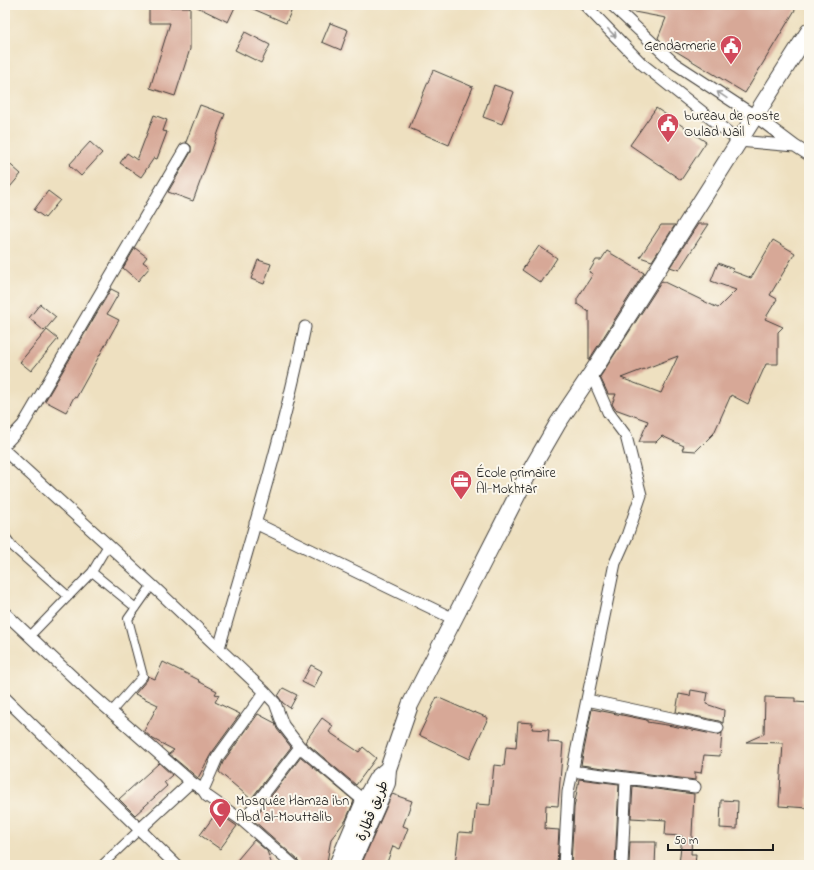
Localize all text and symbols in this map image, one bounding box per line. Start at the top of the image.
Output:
one-way arrow [608,28,617,38]
public building icon: Gendarmerie [718,33,744,66]
place label: Gendarmerie [644,36,717,57]
one-way arrow [717,91,728,99]
place label: bureau de poste Oulad Nail [684,106,780,143]
public building icon: bureau de poste Oulad Nail [655,111,681,144]
place label: École primaire Al-Mokhtar [476,463,556,500]
office icon: École primaire Al-Mokhtar [448,468,474,501]
street label: طريق قطارة [351,777,395,845]
place label: Mosquée Hamza ibn Abd al-Mouttalib [236,791,349,828]
mosque icon: Mosquée Hamza ibn Abd al-Mouttalib [207,796,233,829]
scale bar [668,826,773,852]
text: 50 m [674,832,698,850]

